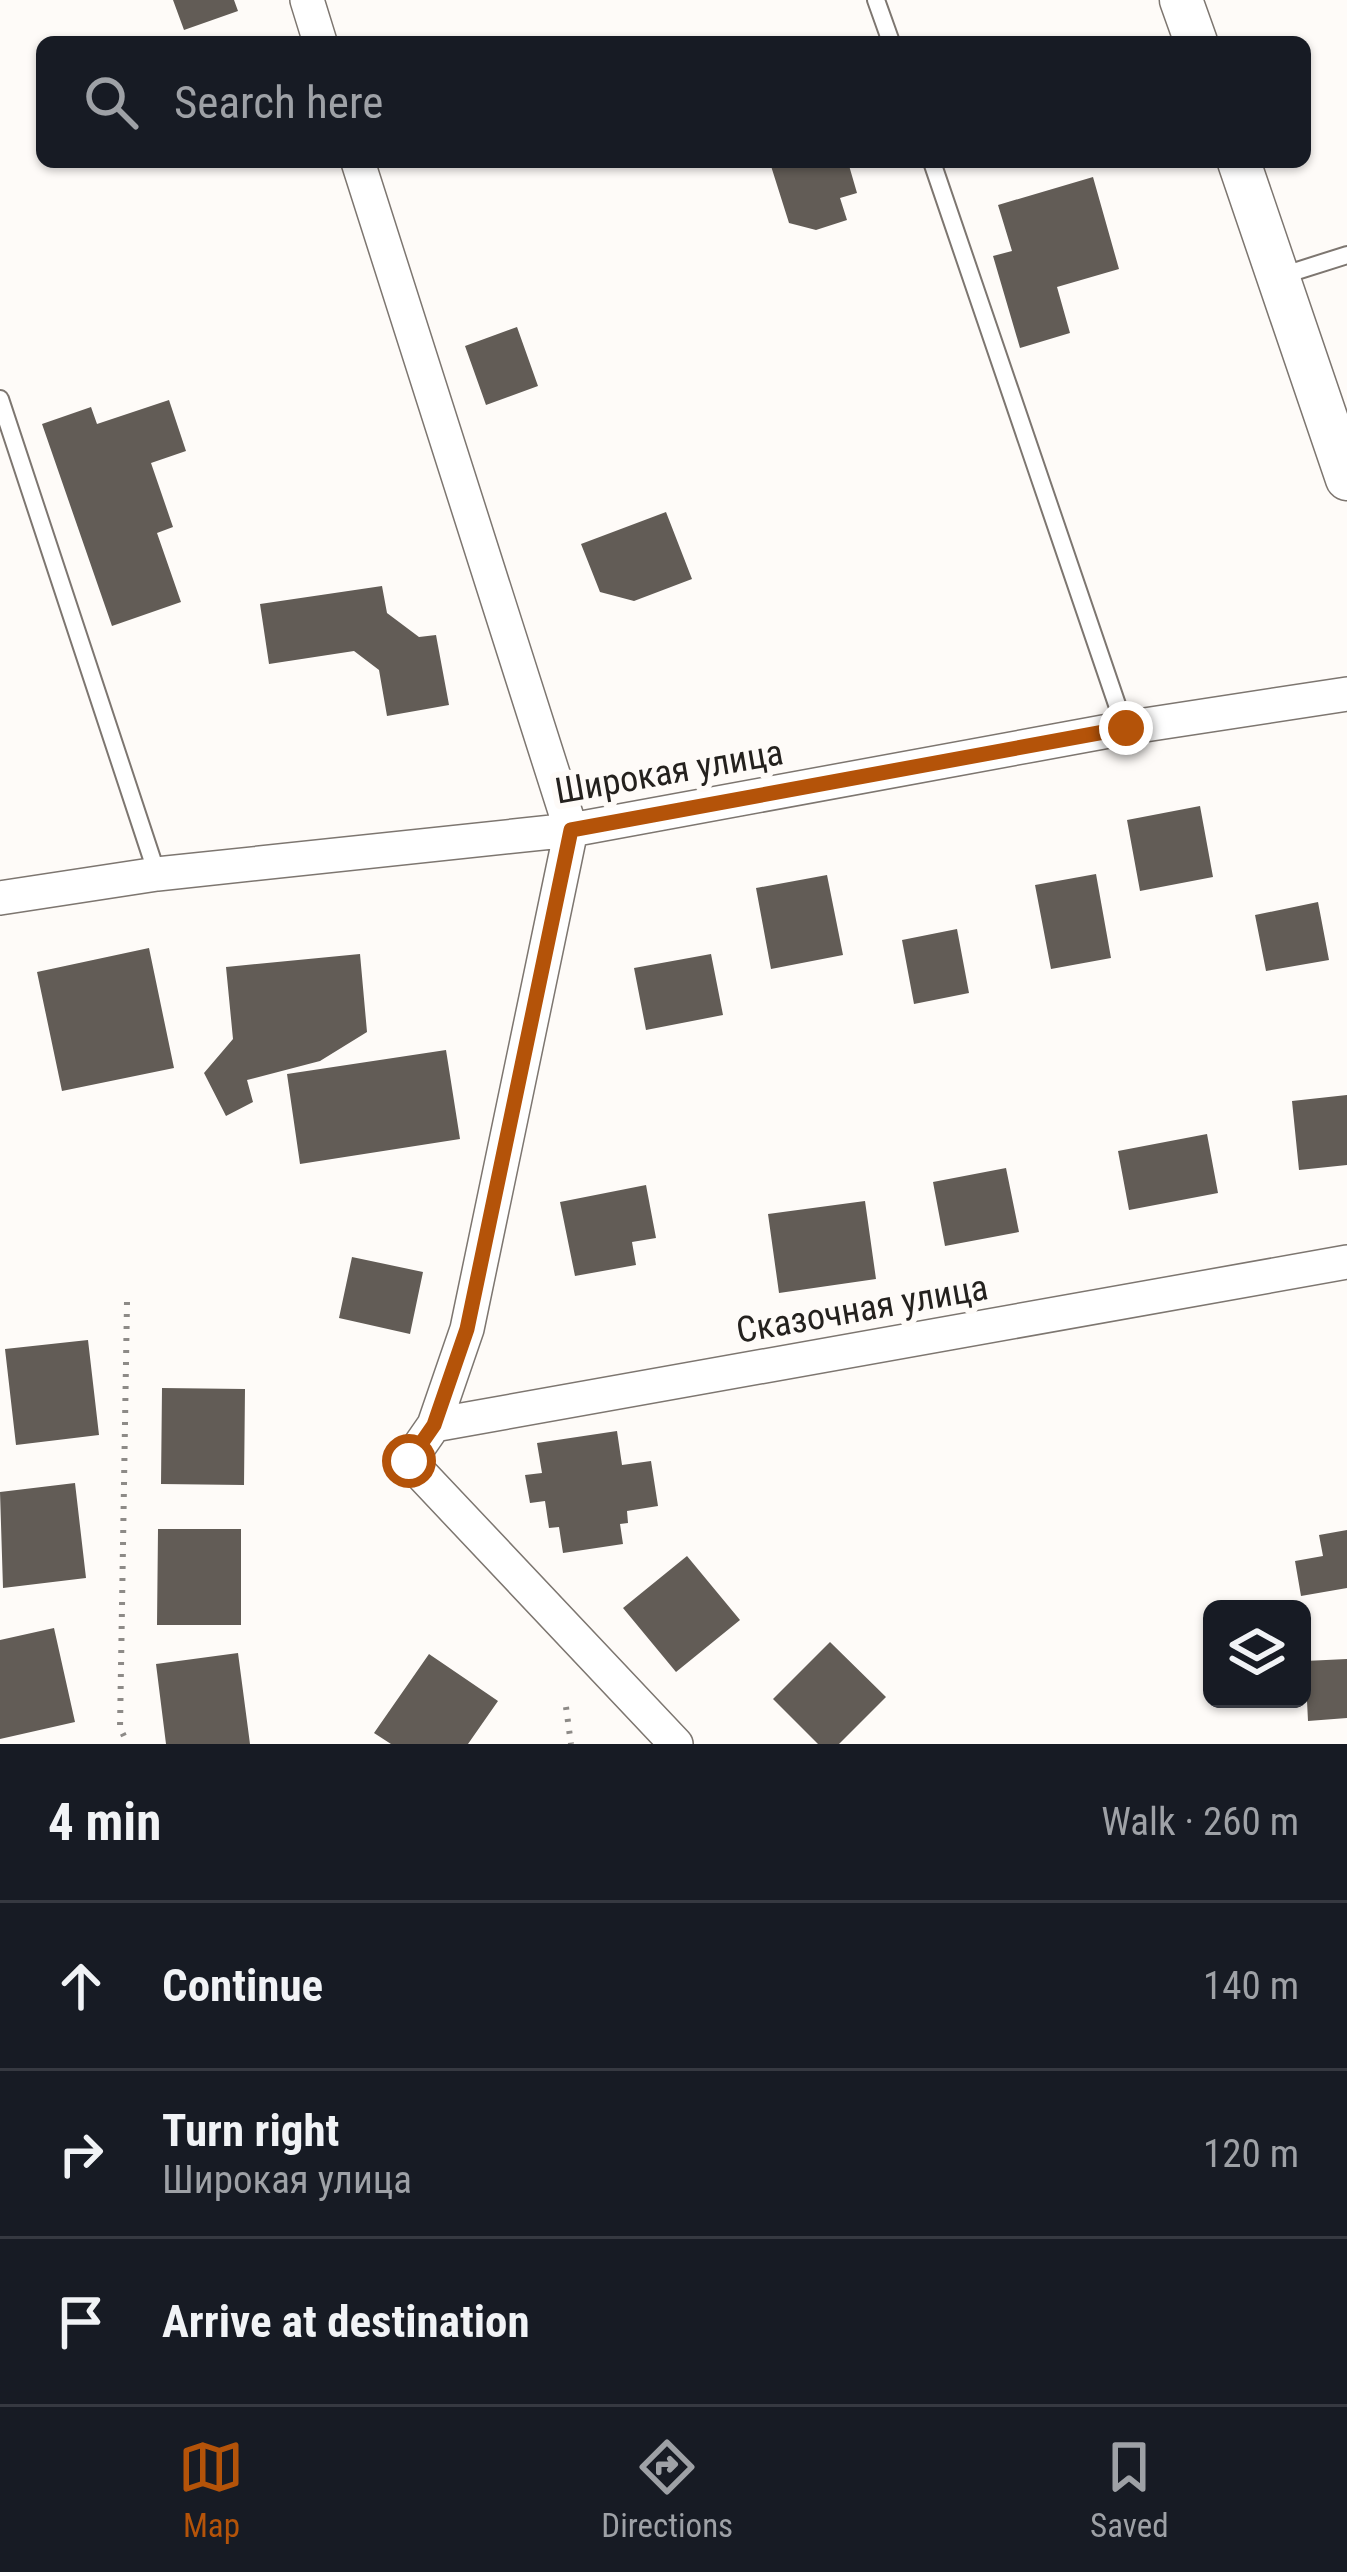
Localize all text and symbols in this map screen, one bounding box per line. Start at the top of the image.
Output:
search box [36,36,1311,168]
icon: search [78,69,144,135]
text: Search here [174,76,383,129]
route end [1099,701,1153,755]
street label: Широкая улица [552,731,786,813]
street label: Сказочная улица [733,1266,991,1352]
route start [382,1434,436,1488]
map controls [1203,1600,1311,1708]
button: layers [1203,1600,1311,1708]
text: 4 min [48,1793,161,1852]
text: Walk · 260 m [1101,1799,1299,1845]
icon: ahead [48,1953,114,2019]
text: Continue [162,1959,323,2012]
text: 140 m [1203,1963,1299,2009]
text: Turn right [162,2104,339,2157]
icon: right [48,2121,114,2187]
text: 120 m [1203,2131,1299,2177]
text: Широкая улица [162,2157,412,2203]
icon: arrive [48,2289,114,2355]
text: Arrive at destination [162,2295,530,2348]
tab: Map [178,2434,244,2545]
tab: Directions [601,2434,733,2545]
tab: Saved [1090,2434,1169,2545]

